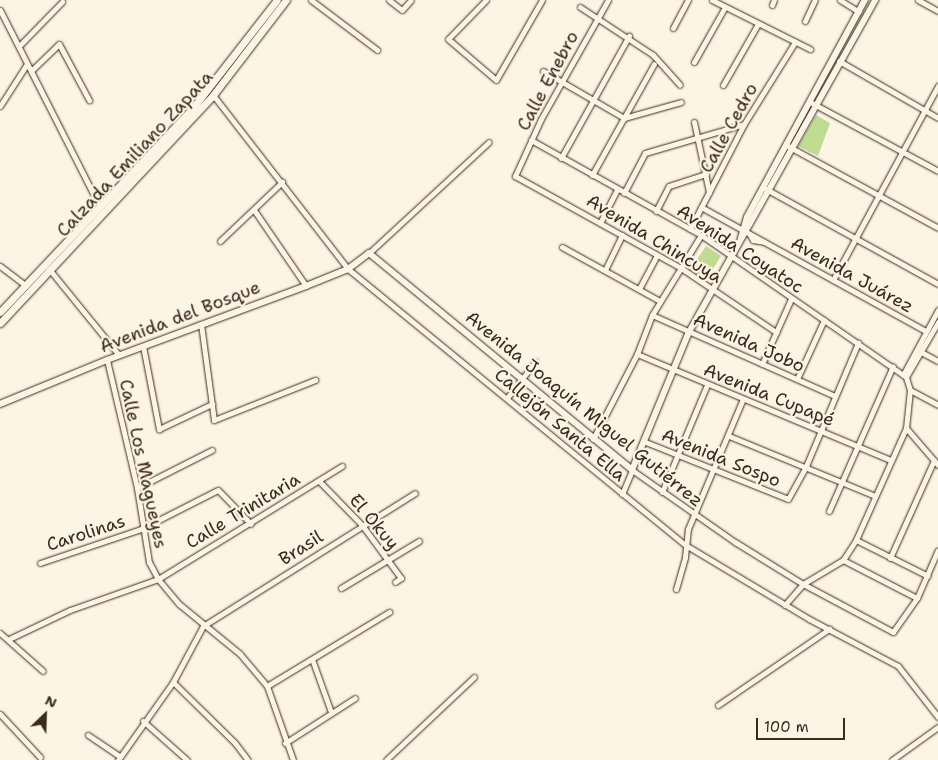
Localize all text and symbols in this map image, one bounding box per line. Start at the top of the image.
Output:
street label: Calle Enebro [513,28,583,134]
street label: Calzada Emiliano Zapata [52,66,218,242]
street label: Calle Cedro [695,79,763,177]
street label: Avenida Chincuya [582,190,726,288]
street label: Avenida Coyatoc [673,200,807,298]
street label: Avenida Juárez [787,232,917,318]
street label: Avenida del Bosque [97,276,263,358]
street label: Avenida Joaquín Miguel Gutiérrez [461,306,707,512]
street label: Avenida Jobo [690,309,808,377]
street label: Avenida Cupapé [700,359,838,431]
street label: Callejón Santa Ella [490,364,630,486]
street label: Calle Los Magueyes [115,377,171,551]
street label: Avenida Sospo [658,424,784,492]
street label: Calle Trinitaria [182,468,304,554]
street label: El Okuy [345,490,403,554]
street label: Carolinas [44,510,128,556]
street label: Brasil [275,526,327,570]
north arrow [20,690,70,740]
text: N [42,691,60,712]
scale bar [758,708,847,740]
text: 100 m [764,717,809,737]

